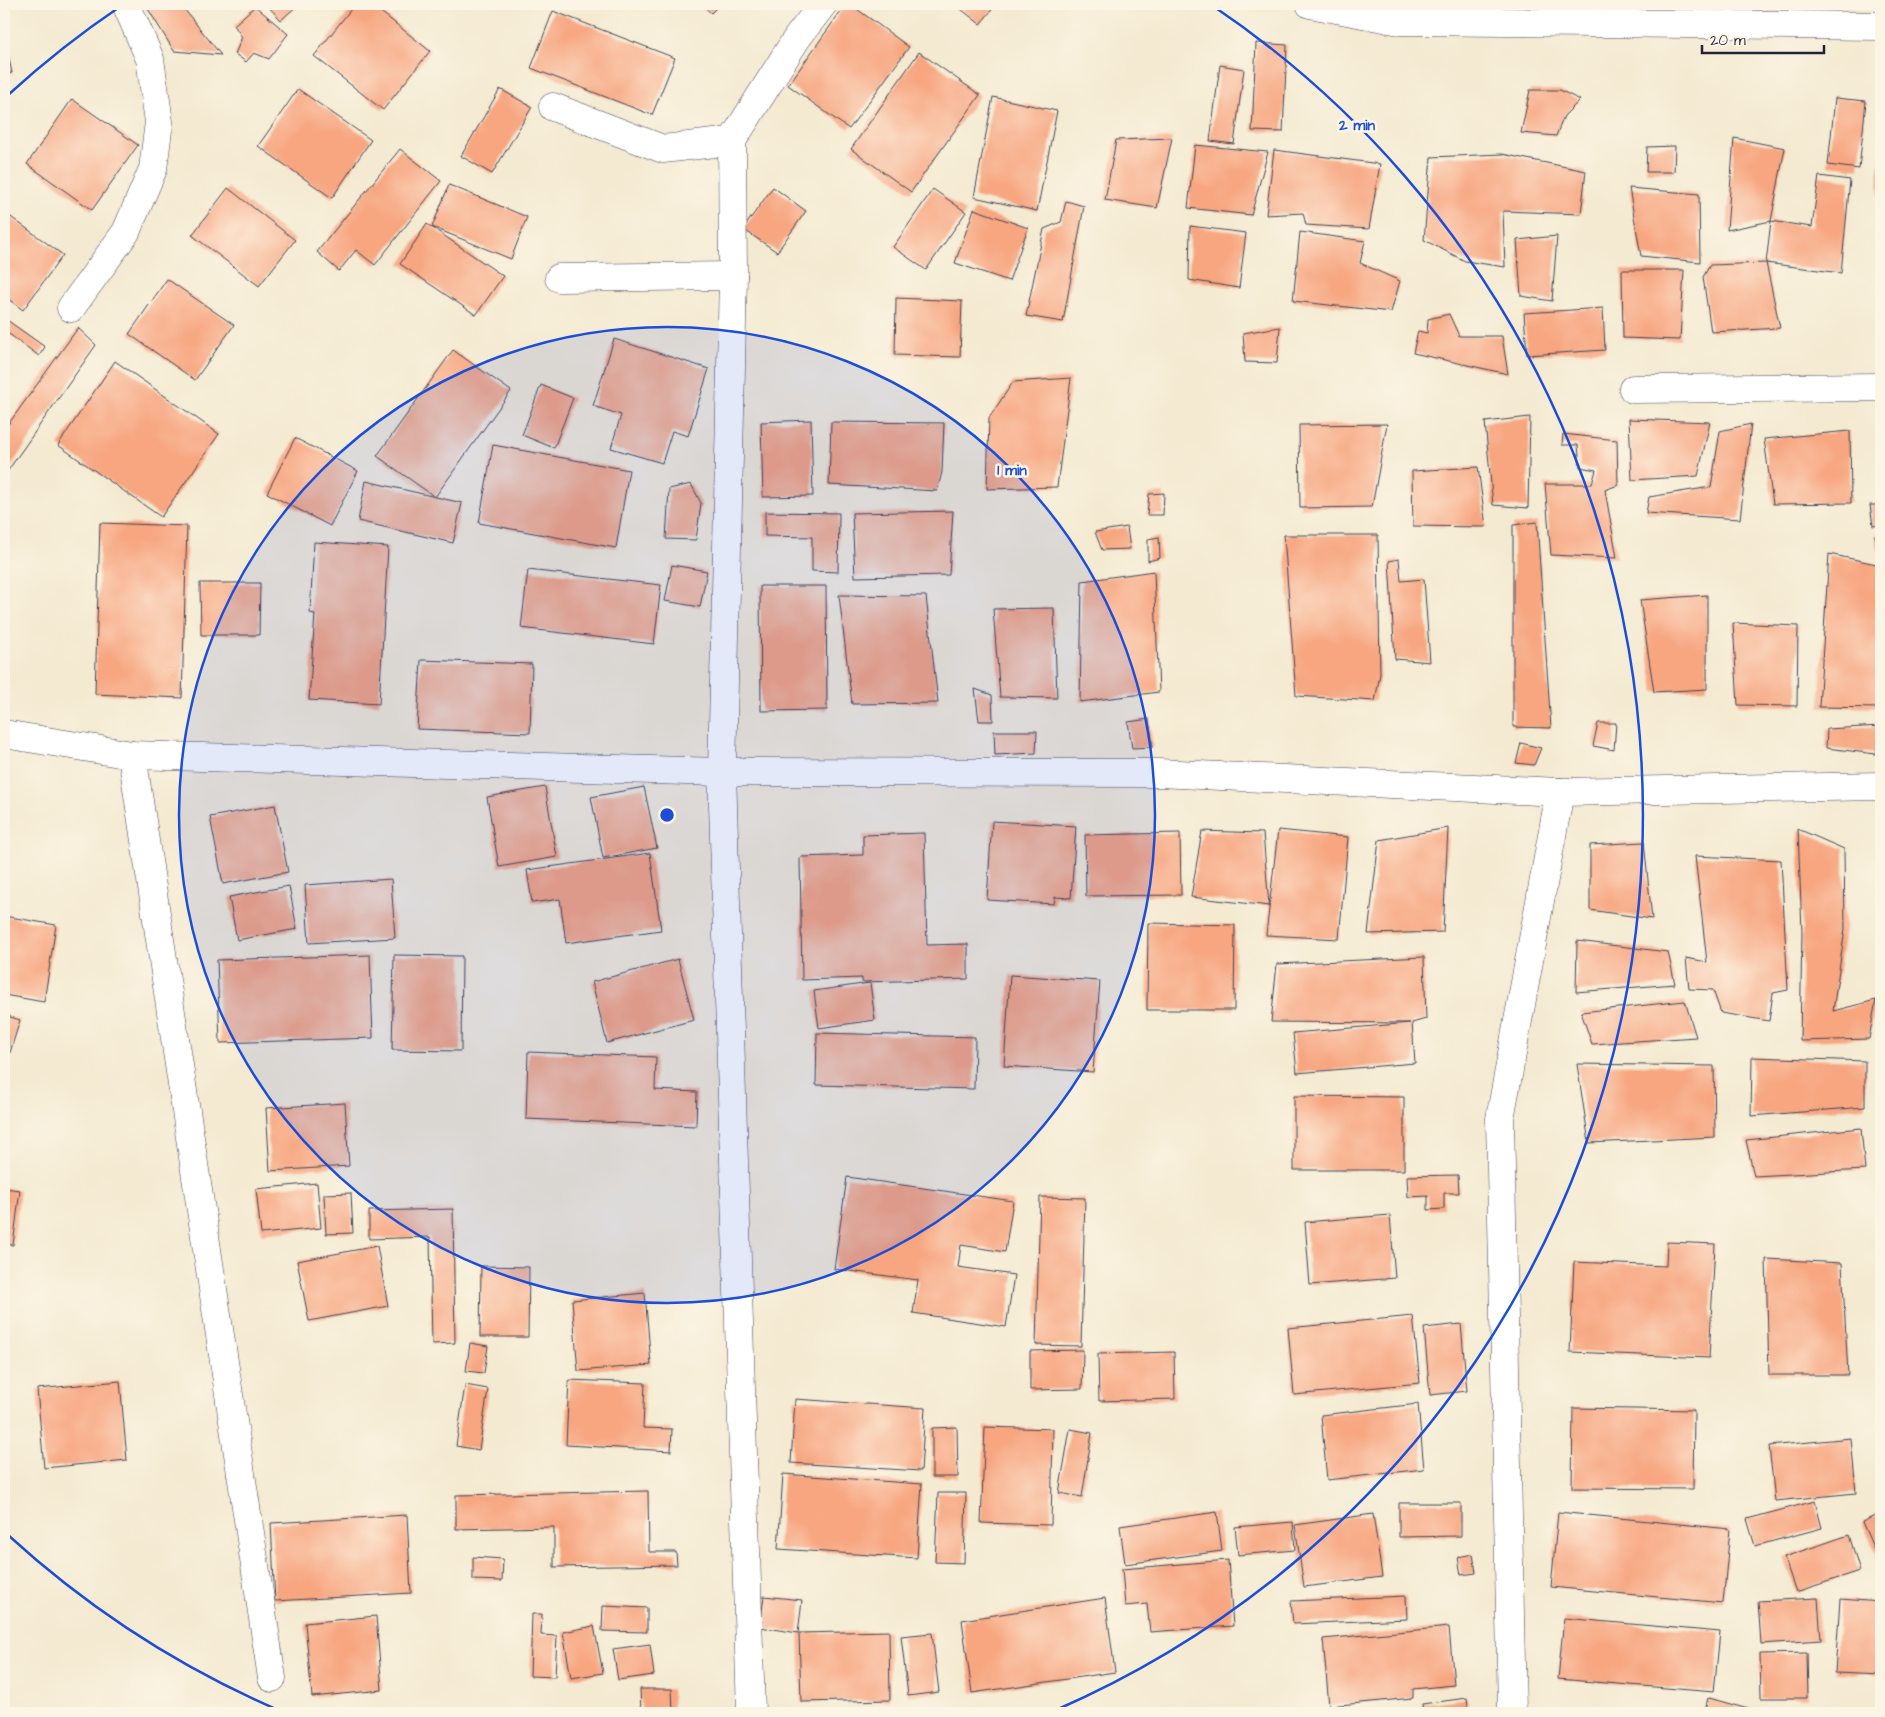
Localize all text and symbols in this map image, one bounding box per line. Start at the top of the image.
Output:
scale bar [1702,22,1825,54]
text: 20 m [1710,30,1746,51]
text: 2 min [1338,115,1376,136]
text: 1 min [997,460,1027,481]
centre of rings [658,806,676,824]

